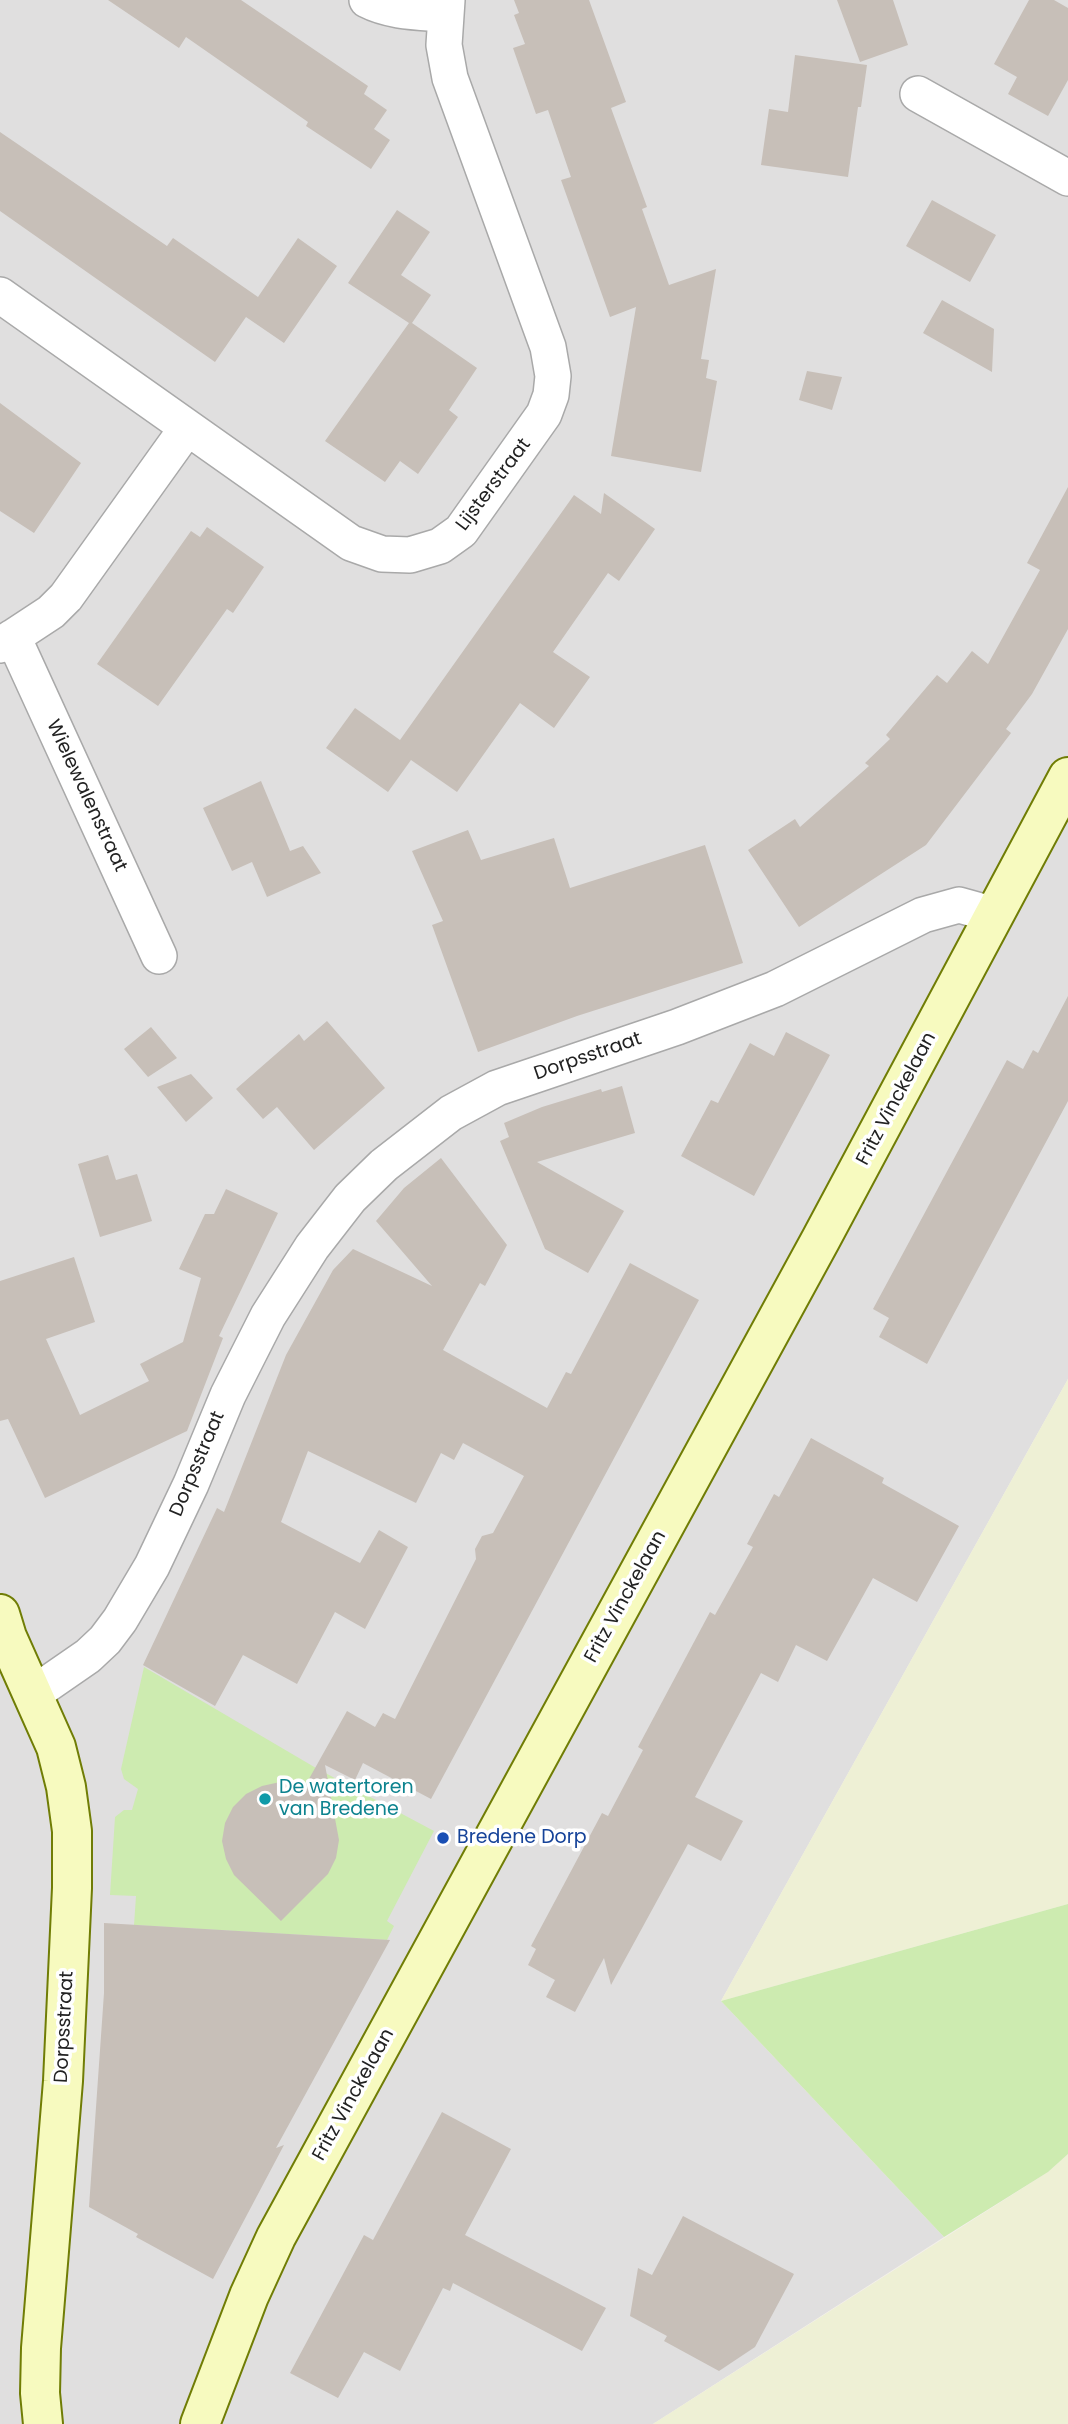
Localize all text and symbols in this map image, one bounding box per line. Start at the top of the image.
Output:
street label: Lijsterstraat [452,434,536,536]
street label: Wielewalenstraat [41,716,131,876]
street label: Dorpsstraat [531,1028,645,1086]
street label: Fritz Vinckelaan [852,1029,942,1169]
street label: Dorpsstraat [166,1408,230,1520]
street label: Fritz Vinckelaan [580,1527,672,1667]
place label: De watertoren van Bredene [279,1777,414,1821]
marker: De watertoren van Bredene [257,1791,273,1807]
place label: Bredene Dorp [457,1827,587,1849]
marker: Bredene Dorp [435,1830,451,1846]
street label: Dorpsstraat [51,1970,79,2084]
street label: Fritz Vinckelaan [308,2025,400,2165]

